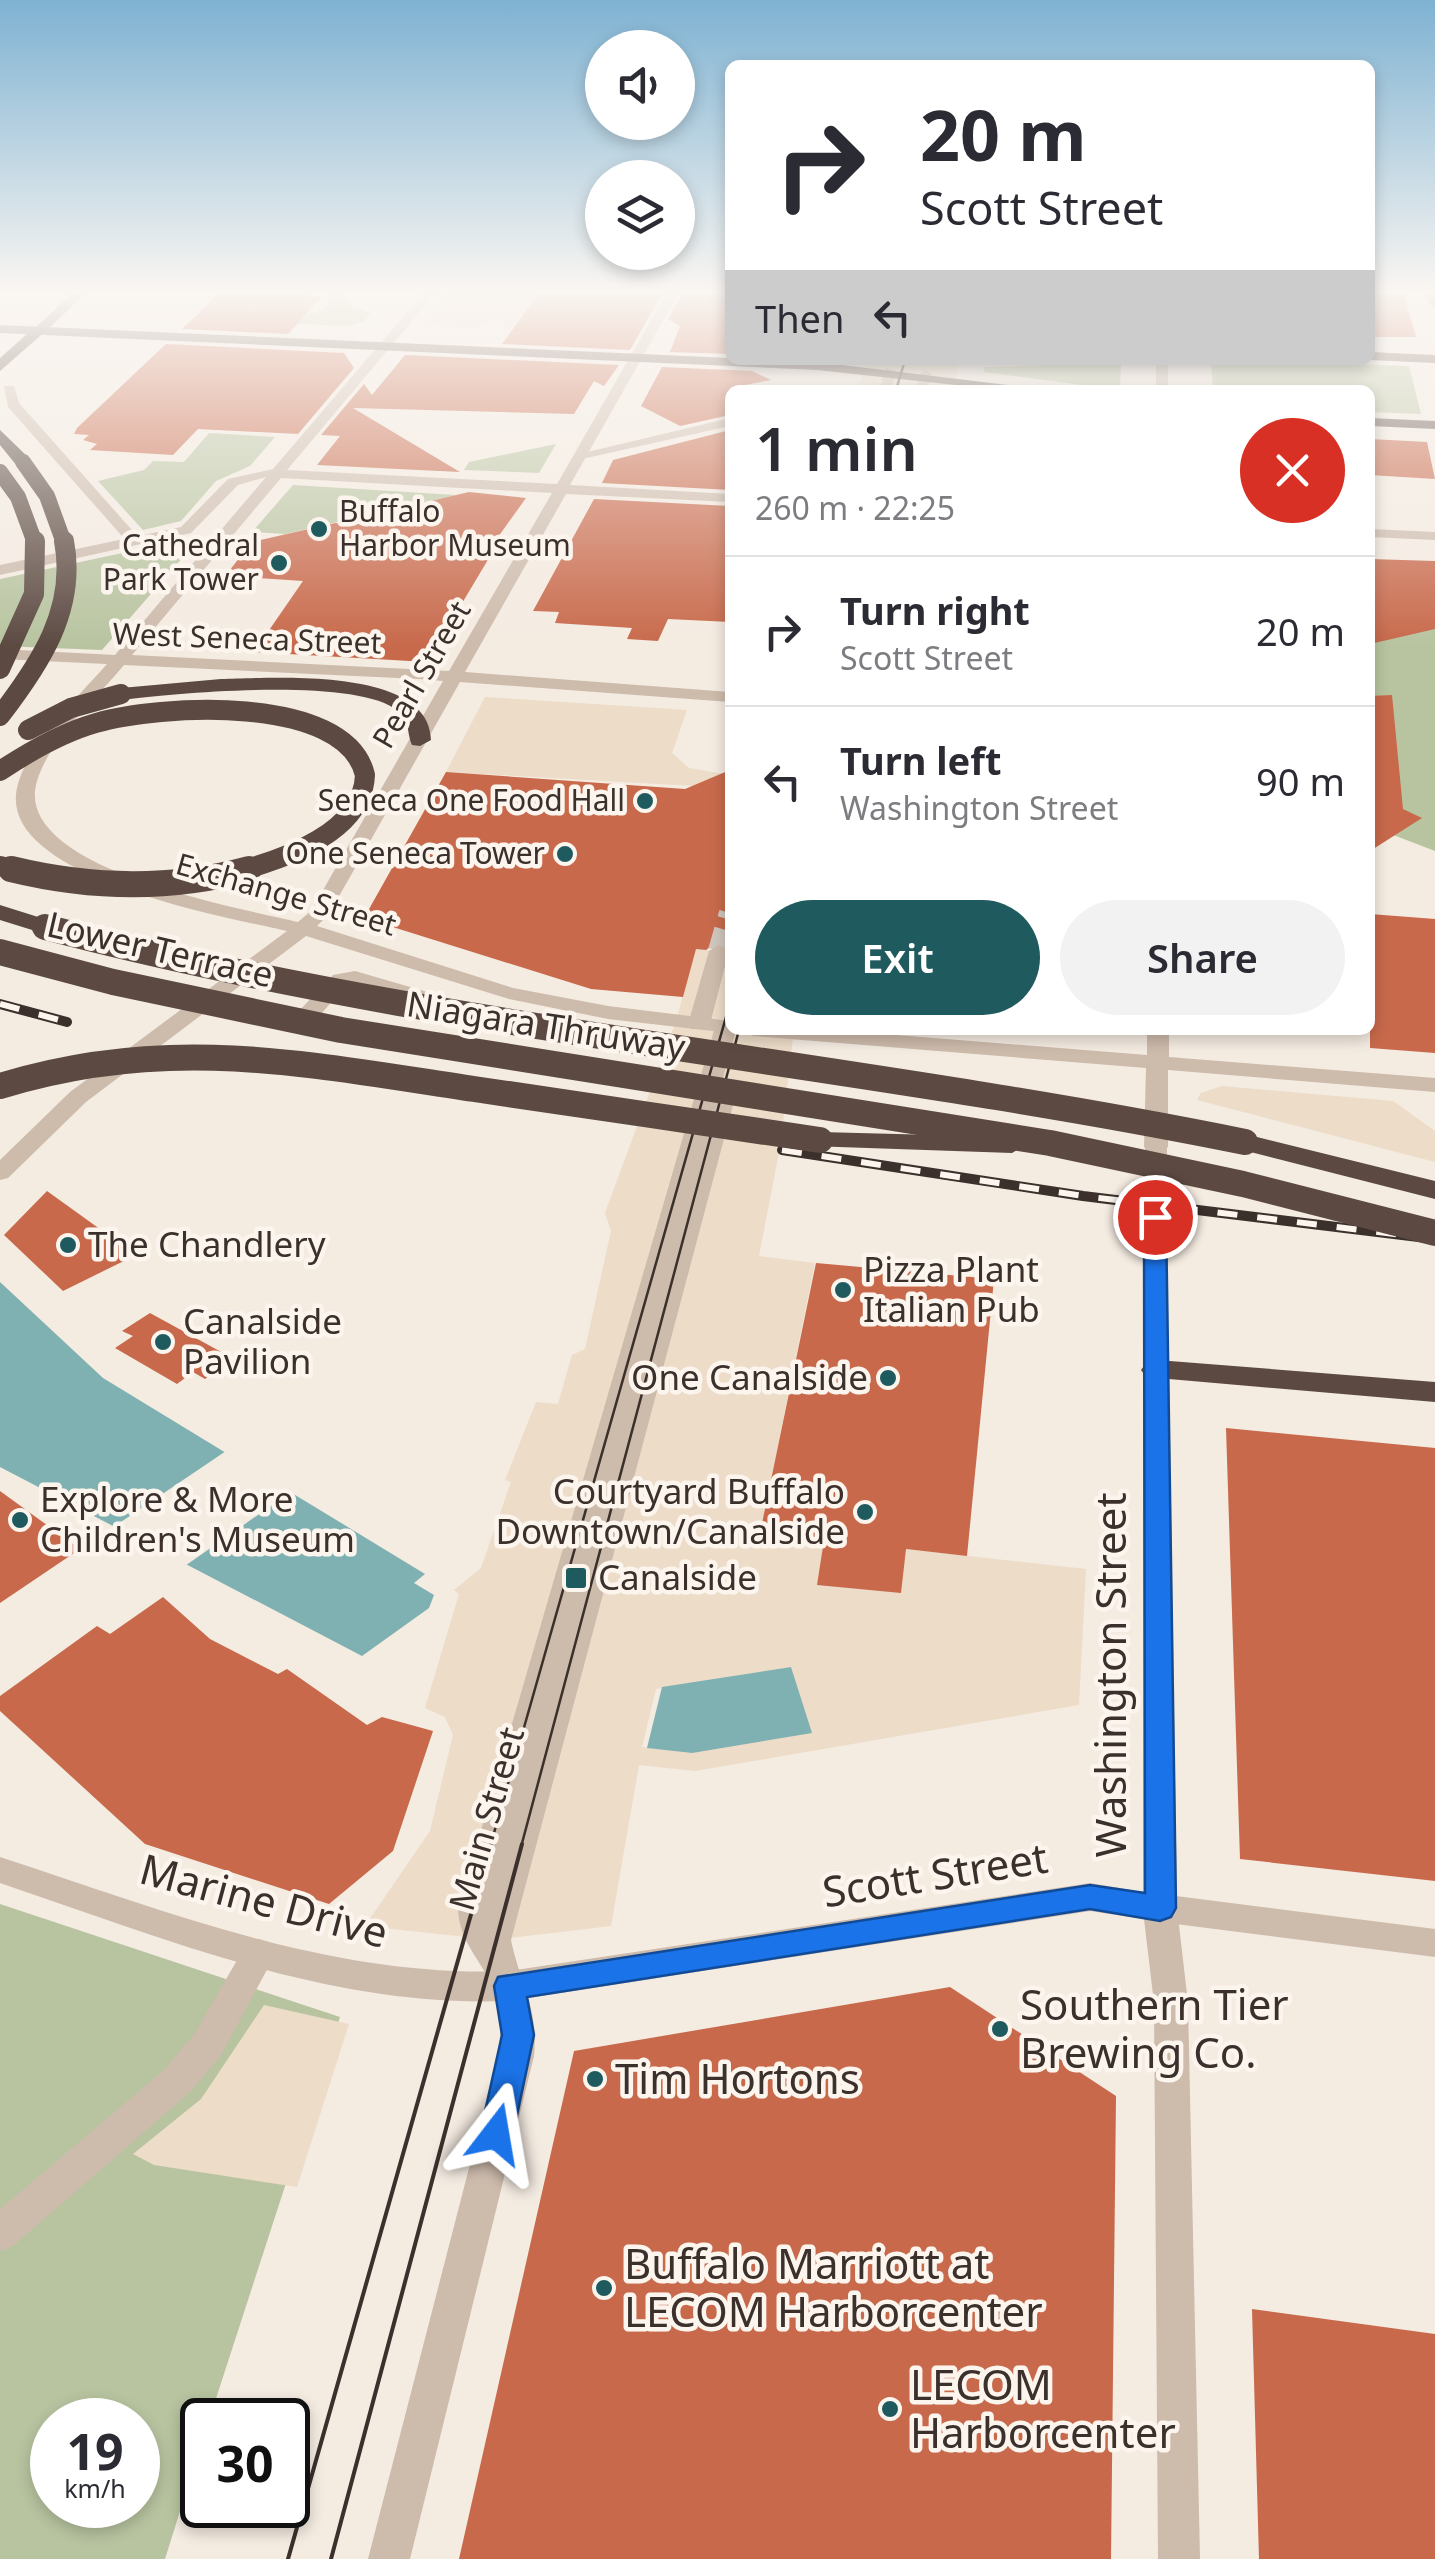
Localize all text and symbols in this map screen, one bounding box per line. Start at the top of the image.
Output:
map controls [585,30,695,270]
button: sound [585,30,695,140]
text: 20 m [920,86,1087,182]
icon: right [755,100,885,230]
button: layers [585,160,695,270]
text: Scott Street [920,177,1163,238]
icon: left [865,290,920,345]
text: Then [755,292,845,344]
text: 1 min [755,407,918,489]
button: close [1240,418,1345,523]
text: 260 m · 22:25 [755,486,955,529]
place label: Buffalo Harbor Museum [339,490,571,565]
marker: Buffalo Harbor Museum [308,518,330,540]
place label: Cathedral Park Tower [103,524,259,599]
marker: Cathedral Park Tower [268,552,290,574]
text: Turn right [840,584,1030,636]
street label: Pearl Street [362,593,479,755]
icon: right [755,604,810,659]
text: 20 m [1256,605,1345,657]
street label: West Seneca Street [112,612,382,663]
text: Scott Street [840,636,1013,679]
text: Turn left [840,734,1002,786]
icon: left [755,754,810,809]
text: 90 m [1256,755,1345,807]
place label: Seneca One Food Hall [318,779,625,820]
text: Washington Street [840,786,1118,829]
marker: Seneca One Food Hall [634,790,656,812]
place label: One Seneca Tower [285,832,545,873]
street label: Exchange Street [172,843,401,945]
marker: One Seneca Tower [554,843,576,865]
street label: Lower Terrace [43,900,278,997]
button: Exit [755,900,1040,1015]
button: Share [1060,900,1345,1015]
street label: Niagara Thruway [404,979,689,1070]
pin [1113,1175,1198,1260]
icon: arrive [1128,1190,1183,1245]
place label: The Chandlery [88,1220,326,1267]
marker: The Chandlery [57,1234,79,1256]
place label: Pizza Plant Italian Pub [863,1245,1040,1332]
marker: Pizza Plant Italian Pub [832,1279,854,1301]
place label: Canalside Pavilion [183,1297,342,1384]
marker: Canalside Pavilion [152,1331,174,1353]
place label: One Canalside [631,1353,868,1400]
marker: One Canalside [877,1367,899,1389]
place label: Courtyard Buffalo Downtown/Canalside [495,1467,845,1554]
place label: Explore & More Children's Museum [40,1475,355,1562]
street label: Washington Street [1081,1492,1138,1858]
marker: Courtyard Buffalo Downtown/Canalside [854,1501,876,1523]
marker: Explore & More Children's Museum [9,1509,31,1531]
place label: Canalside [598,1553,757,1600]
marker: Canalside [563,1565,589,1591]
street label: Main Street [437,1721,534,1916]
street label: Scott Street [818,1828,1051,1919]
street label: Marine Drive [134,1839,395,1960]
place label: Southern Tier Brewing Co. [1020,1975,1289,2080]
marker: Southern Tier Brewing Co. [989,2018,1011,2040]
place label: Tim Hortons [615,2049,860,2106]
marker: Tim Hortons [584,2068,606,2090]
position arrow [444,2082,548,2186]
place label: Buffalo Marriott at LECOM Harborcenter [624,2234,1043,2339]
marker: Buffalo Marriott at LECOM Harborcenter [593,2277,615,2299]
place label: LECOM Harborcenter [910,2355,1176,2460]
speed limit sign: 30 [180,2398,310,2528]
marker: LECOM Harborcenter [879,2398,901,2420]
text: 19 [66,2417,124,2485]
text: km/h [64,2471,126,2505]

